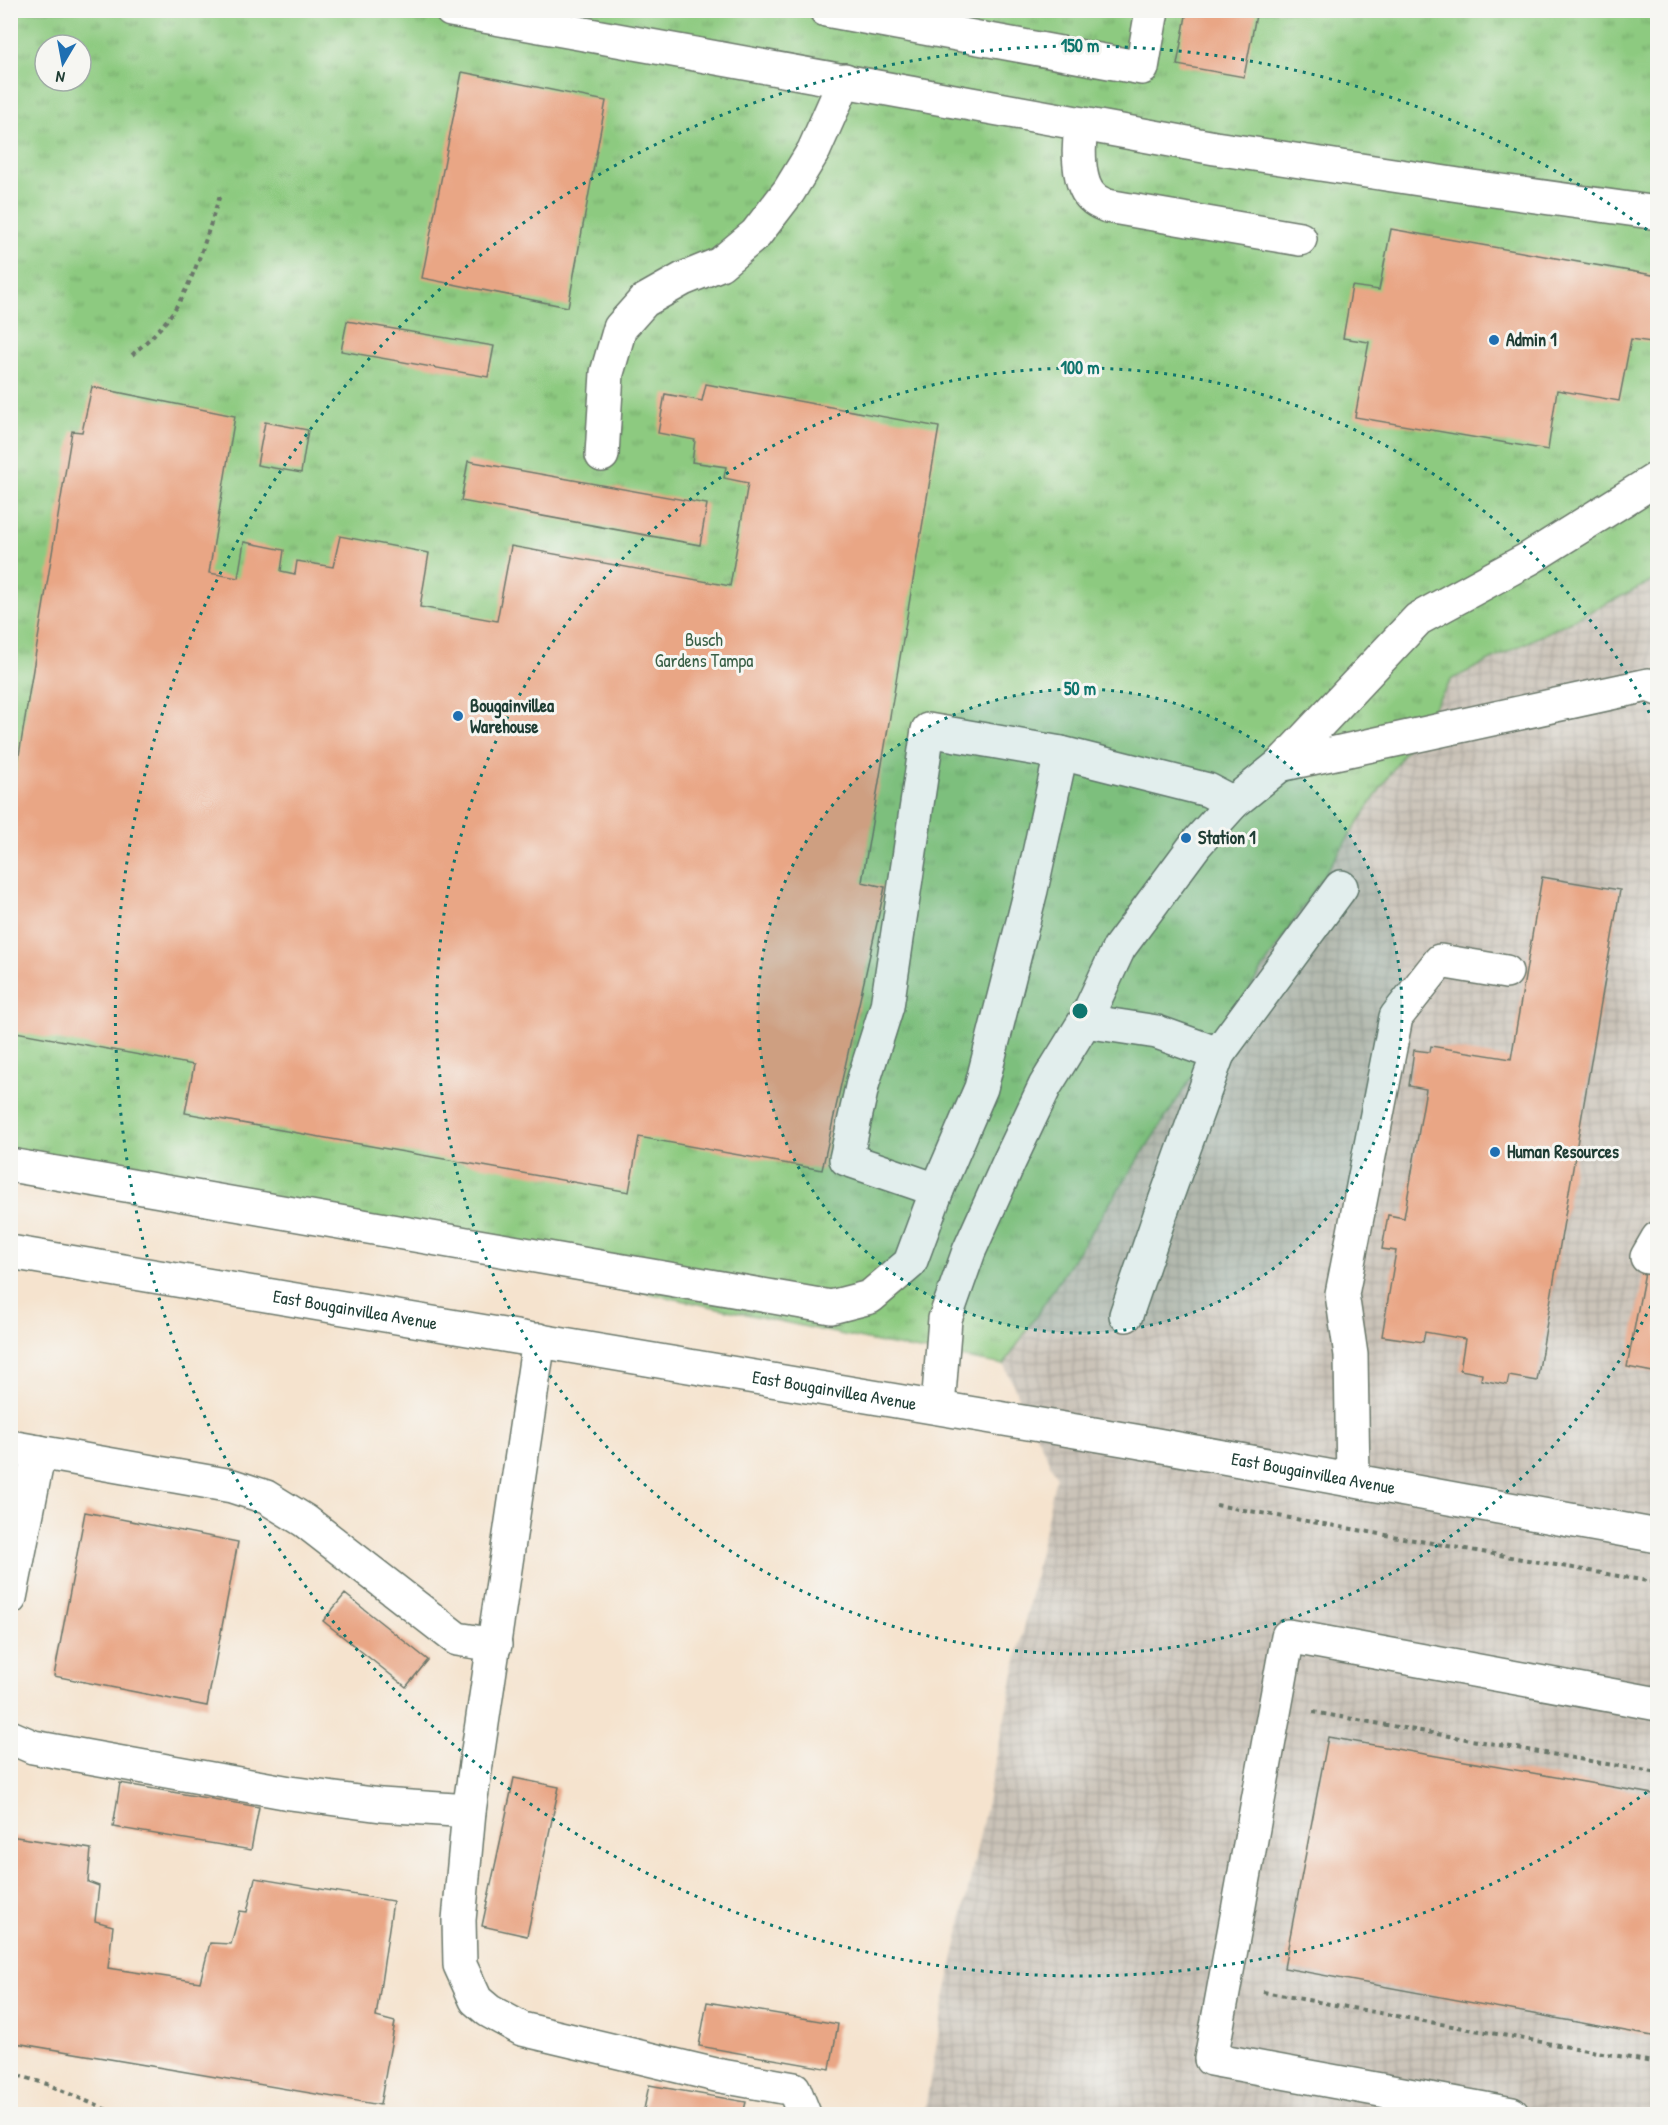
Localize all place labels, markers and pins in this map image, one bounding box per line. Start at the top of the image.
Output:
place label: Admin 1 [1506,327,1557,352]
marker: Admin 1 [1487,333,1501,347]
place label: Bougainvillea Warehouse [470,693,555,739]
marker: Bougainvillea Warehouse [451,709,465,723]
place label: Station 1 [1198,825,1256,850]
marker: Station 1 [1179,831,1193,845]
centre of rings [1070,1001,1090,1021]
place label: Human Resources [1507,1139,1619,1164]
marker: Human Resources [1488,1145,1502,1159]

